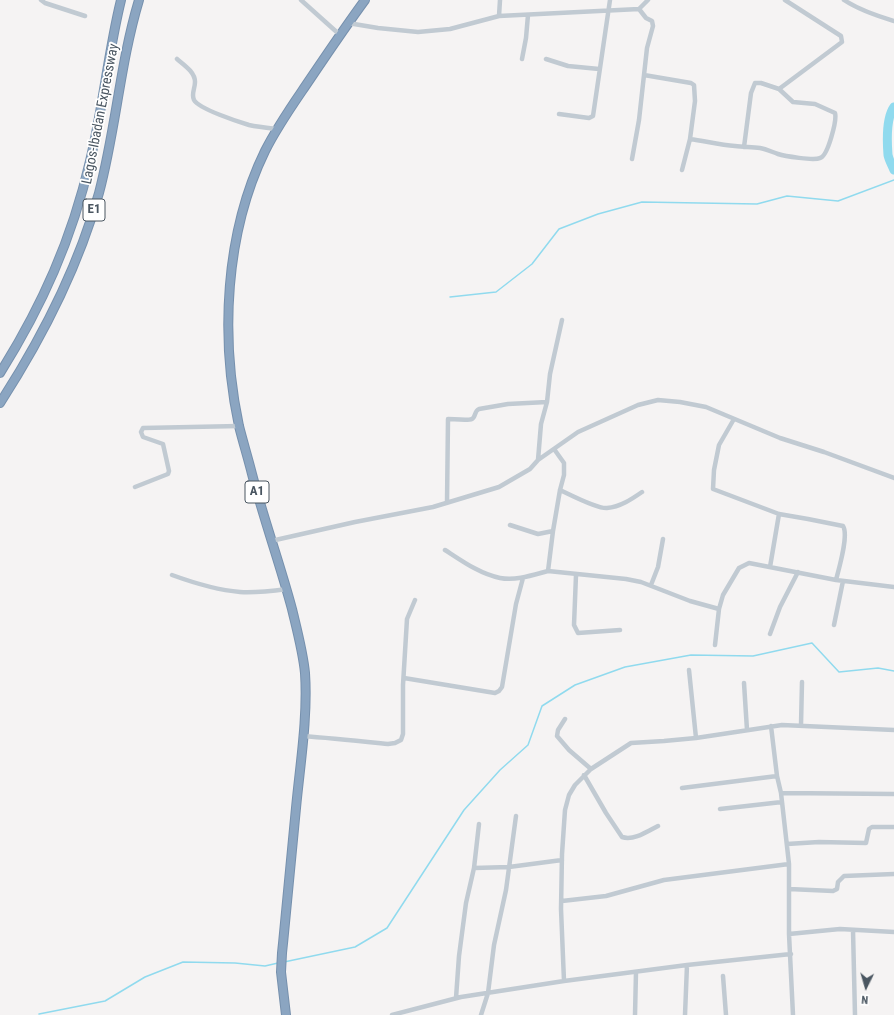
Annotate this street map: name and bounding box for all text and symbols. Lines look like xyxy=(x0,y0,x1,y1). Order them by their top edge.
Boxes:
street label: Lagos-Ibadan Expressway xyxy=(79,42,123,186)
road number: E1 xyxy=(83,199,105,221)
road number: A1 xyxy=(245,481,269,503)
north arrow xyxy=(846,967,886,1007)
text: N xyxy=(861,993,869,1006)

